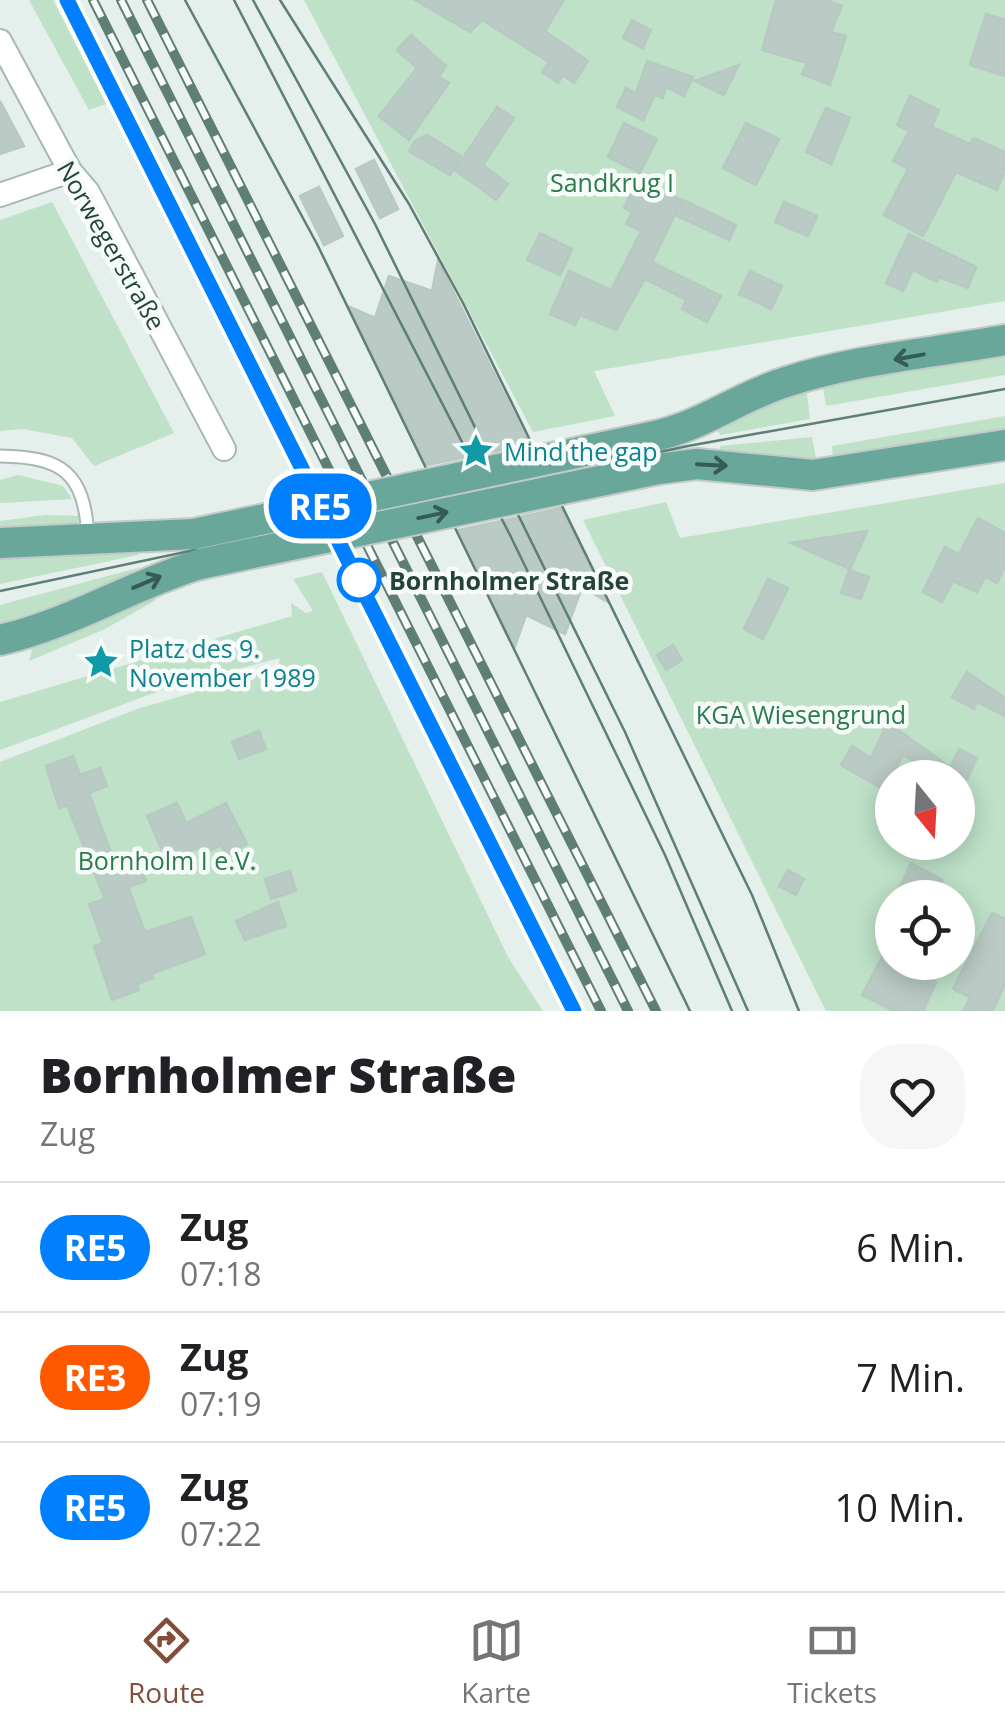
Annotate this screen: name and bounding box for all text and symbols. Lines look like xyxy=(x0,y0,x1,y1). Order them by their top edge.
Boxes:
street label: Norwegerstraße xyxy=(50,154,174,336)
park label: Sandkrug I xyxy=(550,165,674,199)
one-way arrow xyxy=(893,348,926,367)
place icon: Mind the gap xyxy=(457,432,495,470)
place label: Mind the gap xyxy=(504,434,657,468)
one-way arrow xyxy=(696,456,728,475)
line badge: RE5 xyxy=(262,474,378,538)
text: RE5 xyxy=(289,483,351,530)
one-way arrow xyxy=(416,505,448,524)
marker: Bornholmer Straße xyxy=(338,559,380,601)
place label: Bornholmer Straße xyxy=(389,563,629,597)
one-way arrow xyxy=(131,572,162,590)
place label: Platz des 9. November 1989 xyxy=(129,631,316,694)
place icon: Platz des 9. November 1989 xyxy=(82,643,120,681)
park label: KGA Wiesengrund xyxy=(696,697,906,731)
north arrow xyxy=(875,760,975,860)
map controls xyxy=(875,760,975,980)
park label: Bornholm I e.V. xyxy=(78,843,256,877)
button: locate xyxy=(875,880,975,980)
text: Bornholmer Straße xyxy=(40,1042,516,1107)
button: heart xyxy=(860,1044,965,1149)
text: Zug xyxy=(40,1112,95,1155)
text: Zug xyxy=(180,1200,248,1252)
text: 6 Min. xyxy=(856,1221,965,1273)
text: RE5 xyxy=(64,1224,126,1271)
text: 07:18 xyxy=(180,1252,262,1295)
text: Zug xyxy=(180,1330,248,1382)
text: 7 Min. xyxy=(856,1351,965,1403)
text: RE3 xyxy=(64,1354,126,1401)
text: 07:19 xyxy=(180,1382,262,1425)
text: Zug xyxy=(180,1460,248,1512)
text: 10 Min. xyxy=(835,1481,965,1533)
text: RE5 xyxy=(64,1484,126,1531)
text: 07:22 xyxy=(180,1512,262,1555)
tab: Route xyxy=(128,1613,205,1711)
tab: Karte xyxy=(461,1613,531,1711)
tab: Tickets xyxy=(787,1613,877,1711)

